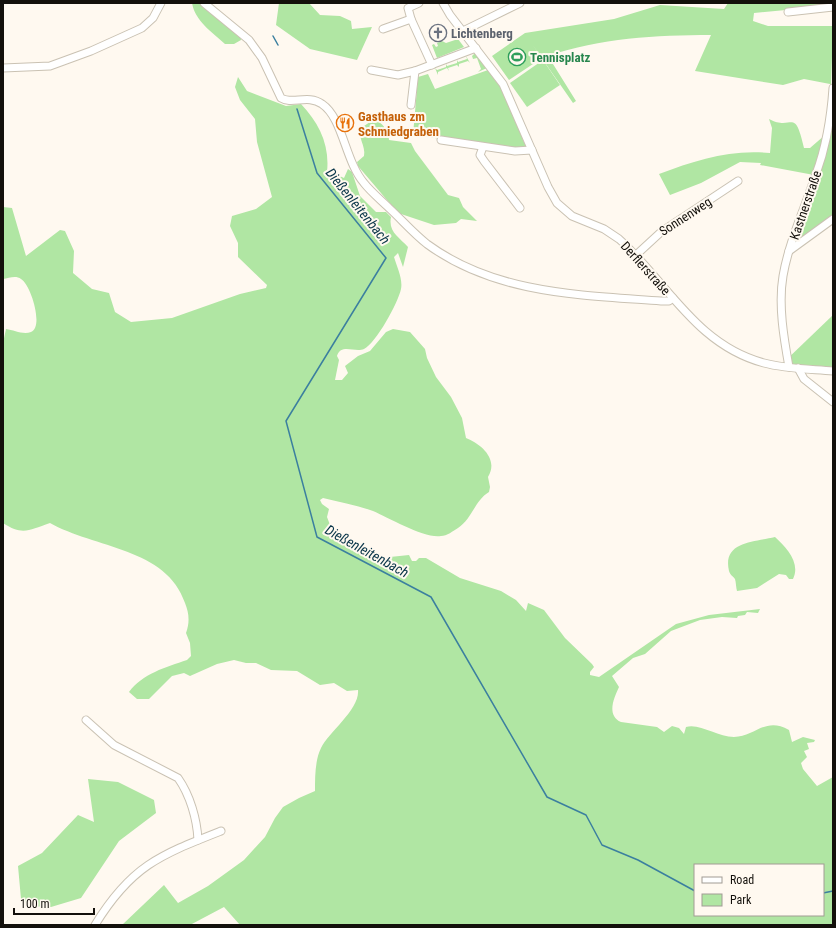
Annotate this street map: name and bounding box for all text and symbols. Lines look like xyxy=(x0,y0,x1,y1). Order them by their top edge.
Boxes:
church icon: Lichtenberg xyxy=(428,23,448,43)
place label: Lichtenberg xyxy=(451,26,513,41)
sports icon: Tennisplatz xyxy=(507,47,527,67)
place label: Tennisplatz xyxy=(530,50,591,65)
place label: Gasthaus zm Schmiedgraben xyxy=(358,109,439,139)
restaurant icon: Gasthaus zm Schmiedgraben xyxy=(335,113,355,133)
water label: Dießenleitenbach xyxy=(323,165,393,247)
street label: Kastnerstraße xyxy=(787,169,824,242)
street label: Sonnenweg xyxy=(656,194,714,239)
street label: Derflerstraße xyxy=(618,239,674,298)
water label: Dießenleitenbach xyxy=(323,521,411,581)
legend xyxy=(694,864,824,916)
text: Road xyxy=(730,873,754,887)
scale bar xyxy=(14,890,94,916)
text: Park xyxy=(730,893,752,907)
text: 100 m xyxy=(20,897,50,911)

